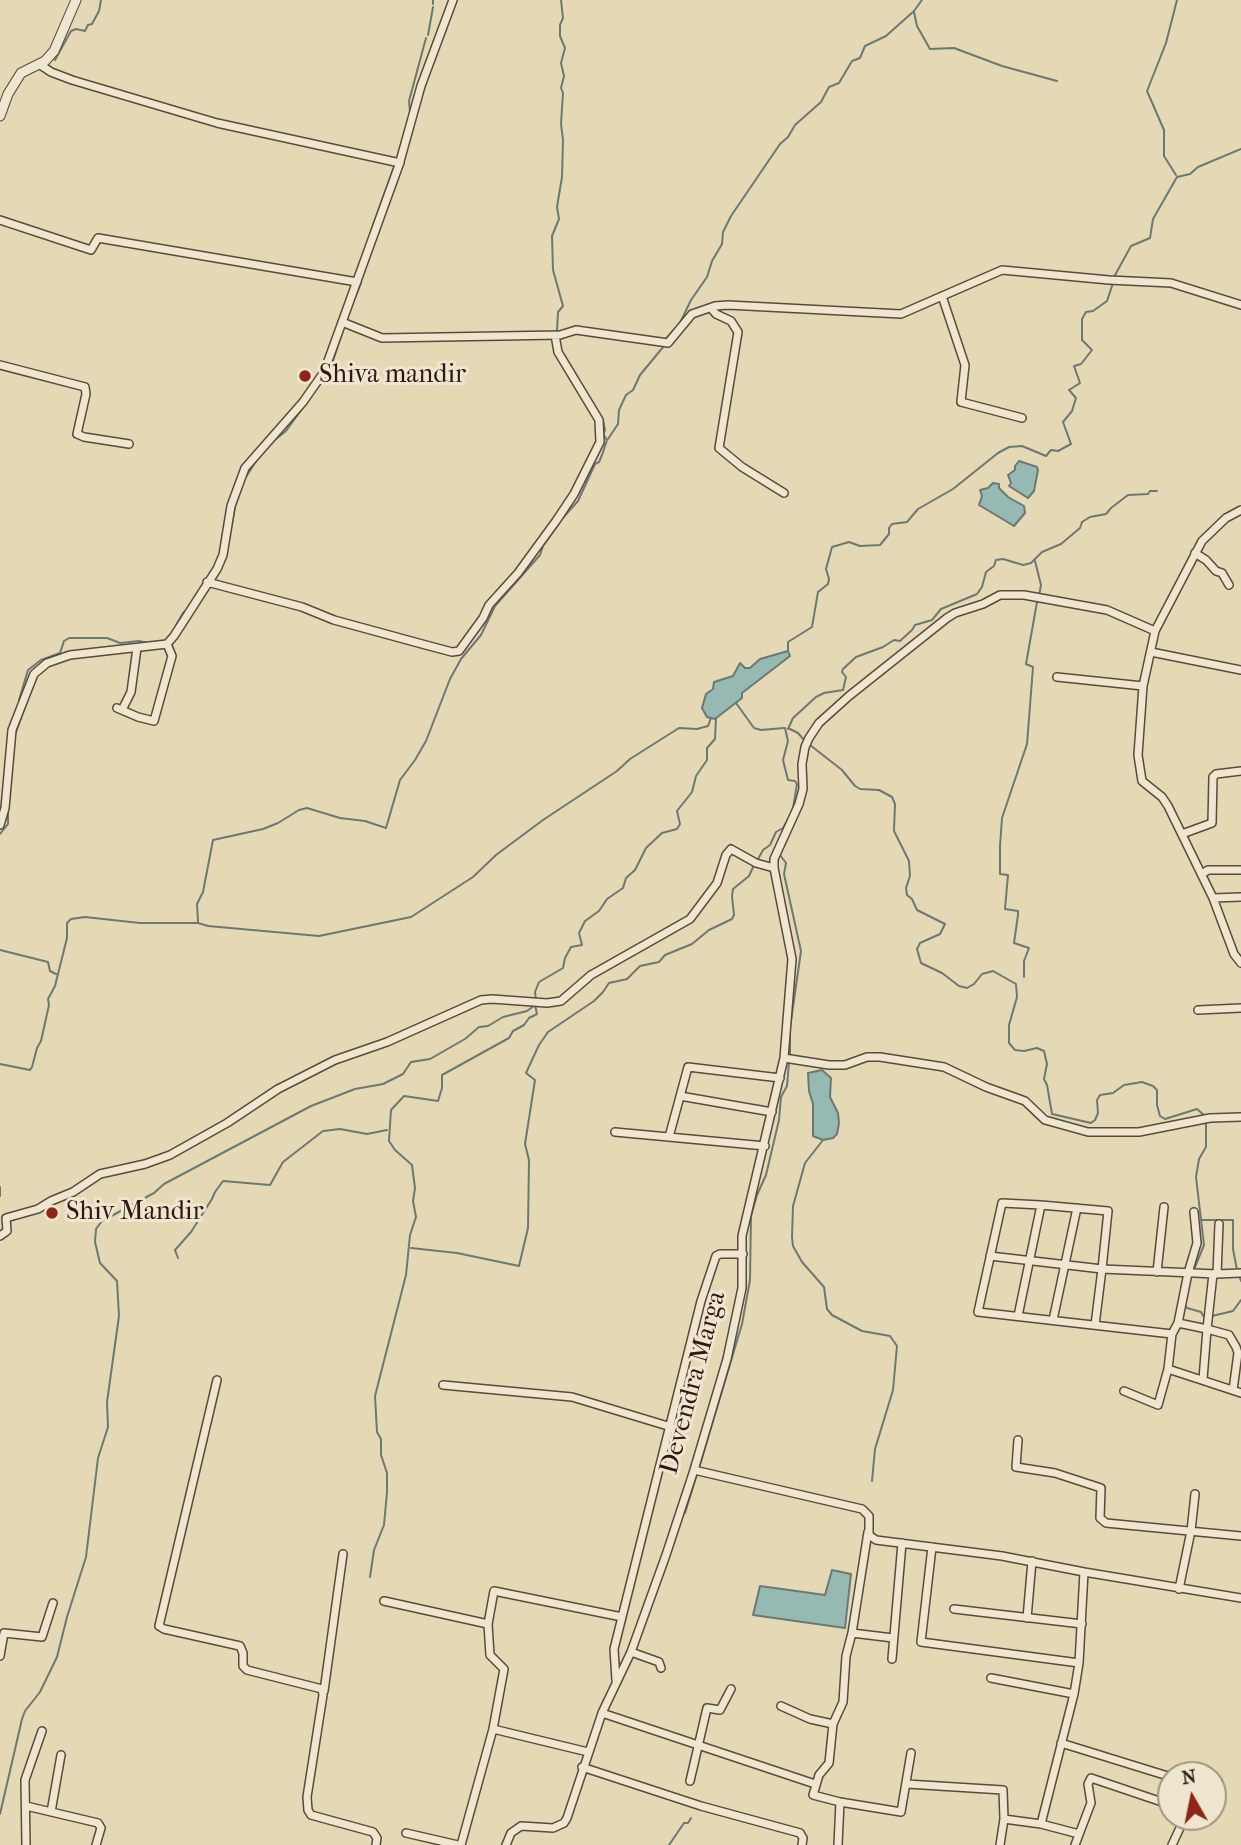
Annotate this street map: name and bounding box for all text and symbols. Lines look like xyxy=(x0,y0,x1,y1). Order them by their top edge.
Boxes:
place label: Shiva mandir xyxy=(319,360,466,392)
marker: Shiva mandir xyxy=(297,368,313,384)
place label: Shiv Mandir xyxy=(66,1197,204,1229)
marker: Shiv Mandir xyxy=(44,1205,60,1221)
street label: Devendra Marga xyxy=(655,1288,733,1478)
north arrow xyxy=(1157,1761,1227,1831)
text: N xyxy=(1180,1765,1198,1789)

